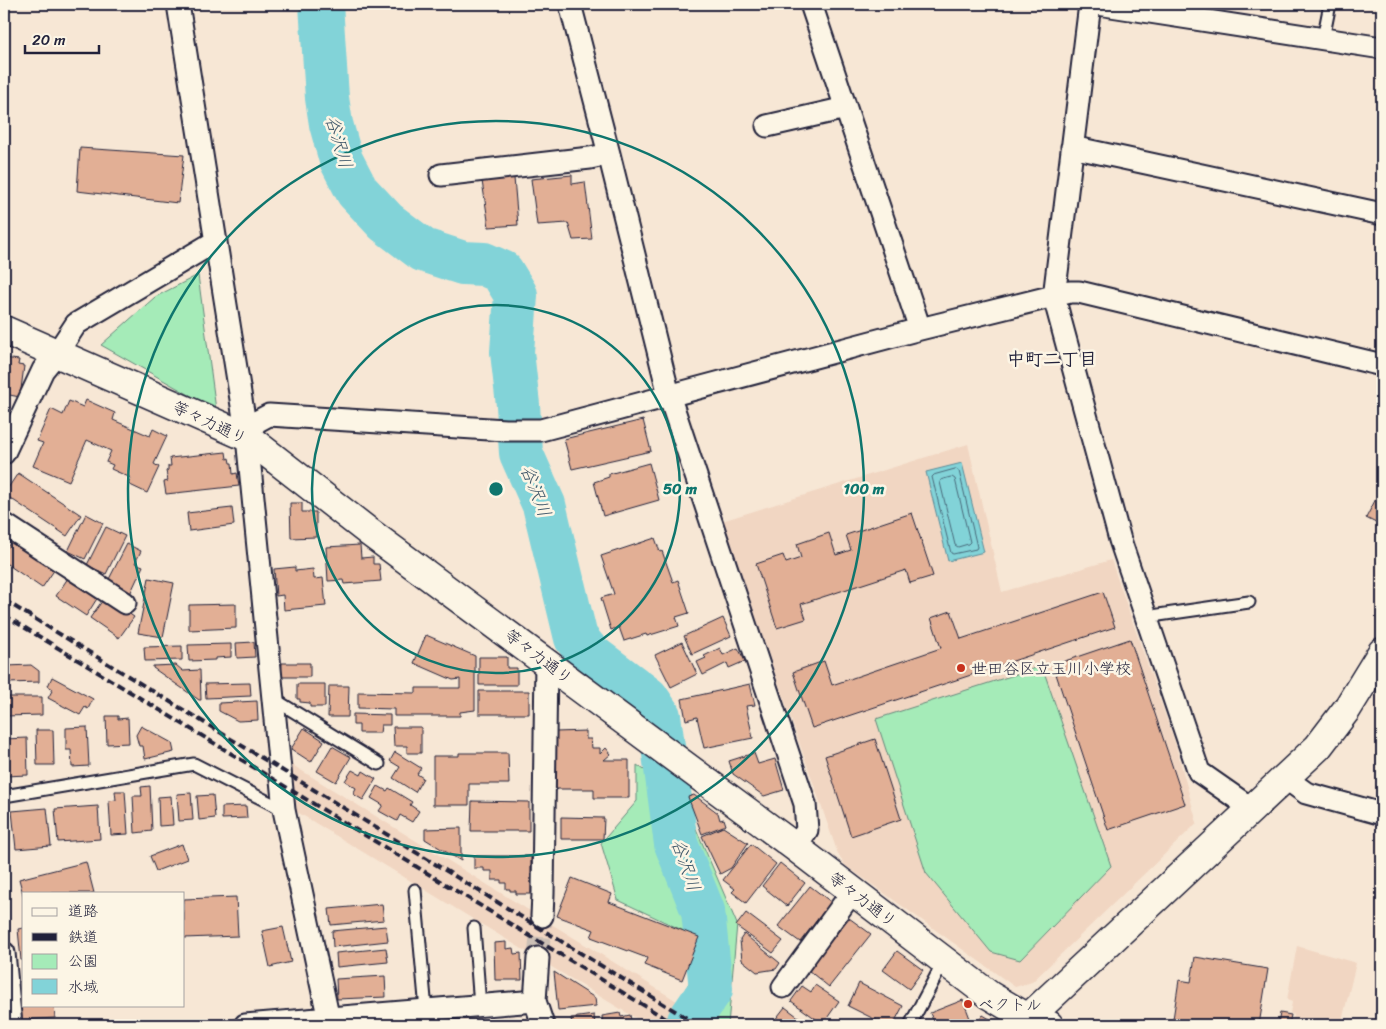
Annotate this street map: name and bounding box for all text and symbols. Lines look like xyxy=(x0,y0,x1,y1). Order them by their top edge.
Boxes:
scale bar xyxy=(25,22,99,54)
text: 20 m xyxy=(32,27,66,53)
water label: 谷沢川 xyxy=(316,112,362,172)
district label: 中町二丁目 xyxy=(1007,343,1097,375)
street label: 等々力通り xyxy=(167,392,252,453)
water label: 谷沢川 xyxy=(511,460,561,522)
text: 50 m xyxy=(663,476,698,502)
text: 100 m xyxy=(844,476,885,502)
centre of rings xyxy=(487,480,505,498)
street label: 等々力通り xyxy=(498,621,579,692)
place label: 世田谷区立玉川小学校 xyxy=(971,654,1131,683)
marker: 世田谷区立玉川小学校 xyxy=(955,662,967,674)
water label: 谷沢川 xyxy=(662,834,710,896)
street label: 等々力通り xyxy=(822,864,903,935)
legend xyxy=(22,892,185,1006)
text: 道路 xyxy=(68,898,98,924)
text: 鉄道 xyxy=(68,924,98,950)
text: 公園 xyxy=(68,948,98,974)
text: 水域 xyxy=(68,974,98,1000)
place label: ベクトル xyxy=(978,990,1042,1019)
marker: ベクトル xyxy=(962,998,974,1010)

